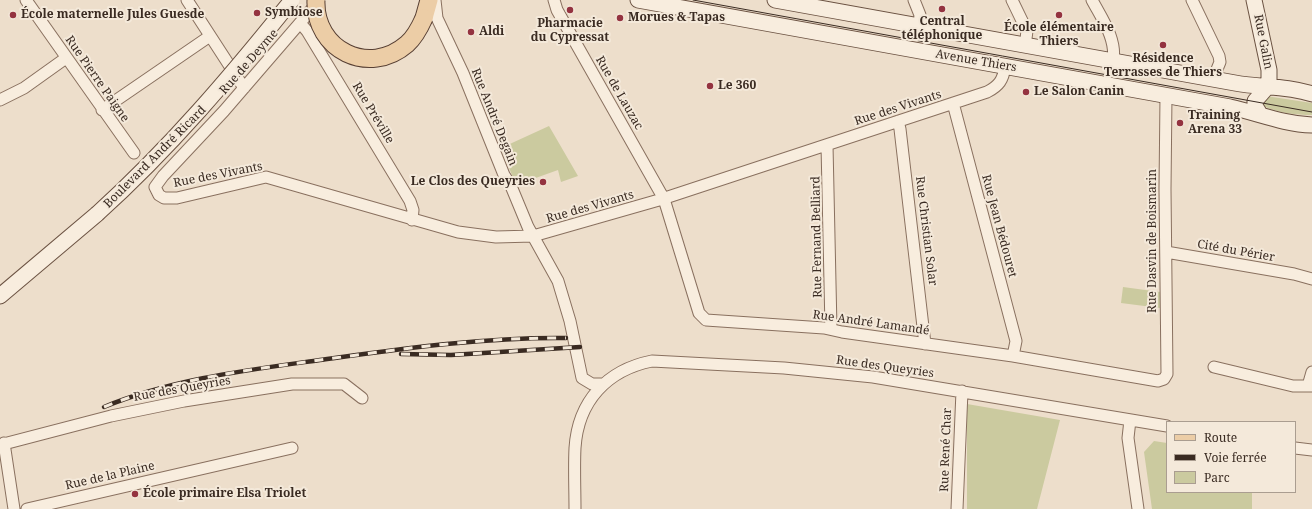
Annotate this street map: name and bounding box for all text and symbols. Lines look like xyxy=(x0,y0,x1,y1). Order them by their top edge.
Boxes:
marker: Central téléphonique xyxy=(937,4,947,14)
marker: Pharmacie du Cypressat xyxy=(565,5,575,15)
place label: Symbiose xyxy=(265,6,323,20)
place label: École maternelle Jules Guesde xyxy=(21,8,204,22)
marker: Symbiose xyxy=(252,8,262,18)
marker: École maternelle Jules Guesde xyxy=(8,10,18,20)
marker: École élémentaire Thiers xyxy=(1054,10,1064,20)
place label: Morues & Tapas xyxy=(628,11,725,25)
marker: Morues & Tapas xyxy=(615,13,625,23)
street label: Rue Galin xyxy=(1251,13,1275,71)
place label: Central téléphonique xyxy=(902,15,982,43)
place label: Pharmacie du Cypressat xyxy=(531,17,609,45)
place label: École élémentaire Thiers xyxy=(1004,21,1114,49)
place label: Aldi xyxy=(479,25,504,39)
street label: Rue de Deyme xyxy=(217,26,281,98)
marker: Aldi xyxy=(466,27,476,37)
street label: Rue Pierre Paigne xyxy=(62,33,132,125)
marker: Résidence Terrasses de Thiers xyxy=(1158,40,1168,50)
street label: Avenue Thiers xyxy=(934,47,1018,75)
place label: Résidence Terrasses de Thiers xyxy=(1104,52,1222,80)
street label: Rue de Lauzac xyxy=(592,54,646,132)
street label: Rue André Degain xyxy=(468,66,520,168)
place label: Le 360 xyxy=(718,79,756,93)
street label: Rue Préville xyxy=(349,80,397,146)
marker: Le 360 xyxy=(705,81,715,91)
place label: Le Salon Canin xyxy=(1034,85,1124,99)
street label: Rue des Vivants xyxy=(853,87,943,129)
marker: Le Salon Canin xyxy=(1021,87,1031,97)
street label: Boulevard André Ricard xyxy=(101,103,209,211)
place label: Training Arena 33 xyxy=(1188,109,1242,137)
marker: Training Arena 33 xyxy=(1175,118,1185,128)
street label: Rue des Vivants xyxy=(172,159,264,191)
street label: Rue Dasvin de Boismarin xyxy=(1146,169,1160,313)
street label: Rue Jean Bédouret xyxy=(978,173,1020,279)
place label: Le Clos des Queyries xyxy=(411,175,535,189)
street label: Rue Christian Solar xyxy=(912,175,940,287)
street label: Rue Fernand Belliard xyxy=(809,176,825,298)
marker: Le Clos des Queyries xyxy=(538,177,548,187)
street label: Rue des Vivants xyxy=(545,188,635,226)
street label: Cité du Périer xyxy=(1196,237,1276,265)
street label: Rue André Lamandé xyxy=(812,308,930,338)
street label: Rue des Queyries xyxy=(835,353,935,381)
street label: Rue des Queyries xyxy=(132,373,232,405)
street label: Rue René Char xyxy=(937,408,955,492)
legend xyxy=(1166,421,1296,493)
text: Route xyxy=(1204,429,1237,446)
text: Voie ferrée xyxy=(1204,449,1267,466)
street label: Rue de la Plaine xyxy=(64,459,156,493)
text: Parc xyxy=(1204,469,1230,486)
place label: École primaire Elsa Triolet xyxy=(143,487,306,501)
marker: École primaire Elsa Triolet xyxy=(130,489,140,499)

